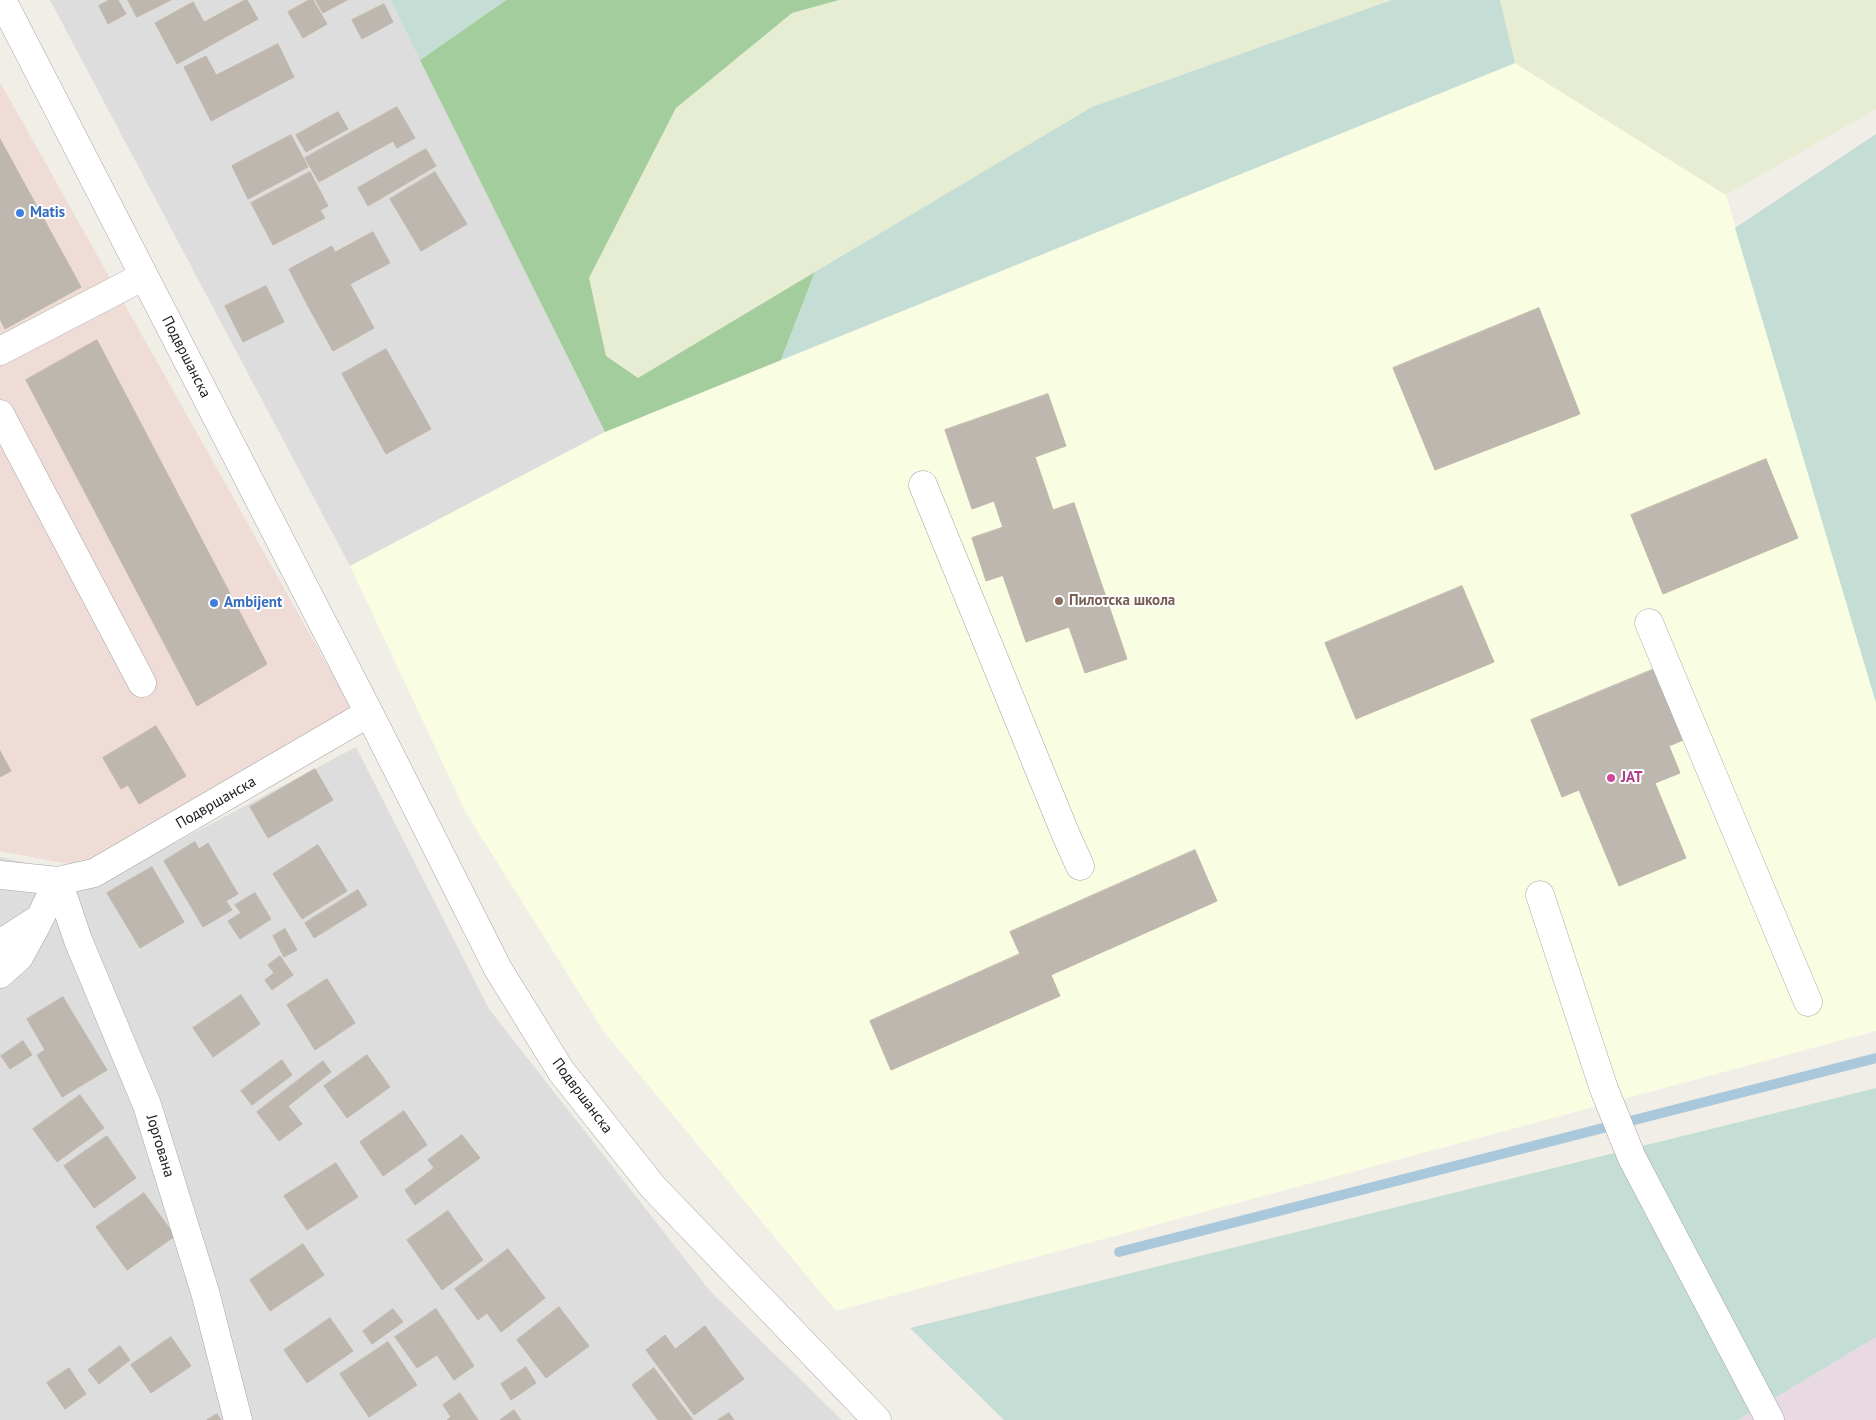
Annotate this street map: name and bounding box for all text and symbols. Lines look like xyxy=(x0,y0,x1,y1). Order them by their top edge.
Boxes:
place label: Matis xyxy=(30,204,65,222)
marker: Matis xyxy=(14,207,26,219)
street label: Подвршанска xyxy=(158,313,214,401)
place label: Пилотска школа xyxy=(1069,592,1175,610)
place label: Ambijent xyxy=(224,594,282,612)
marker: Пилотска школа xyxy=(1053,595,1065,607)
marker: Ambijent xyxy=(208,597,220,609)
place label: ЈАТ xyxy=(1621,769,1642,787)
marker: ЈАТ xyxy=(1605,772,1617,784)
street label: Подвршанска xyxy=(173,773,259,833)
street label: Подвршанска xyxy=(548,1055,616,1137)
street label: Јоргована xyxy=(142,1113,178,1179)

